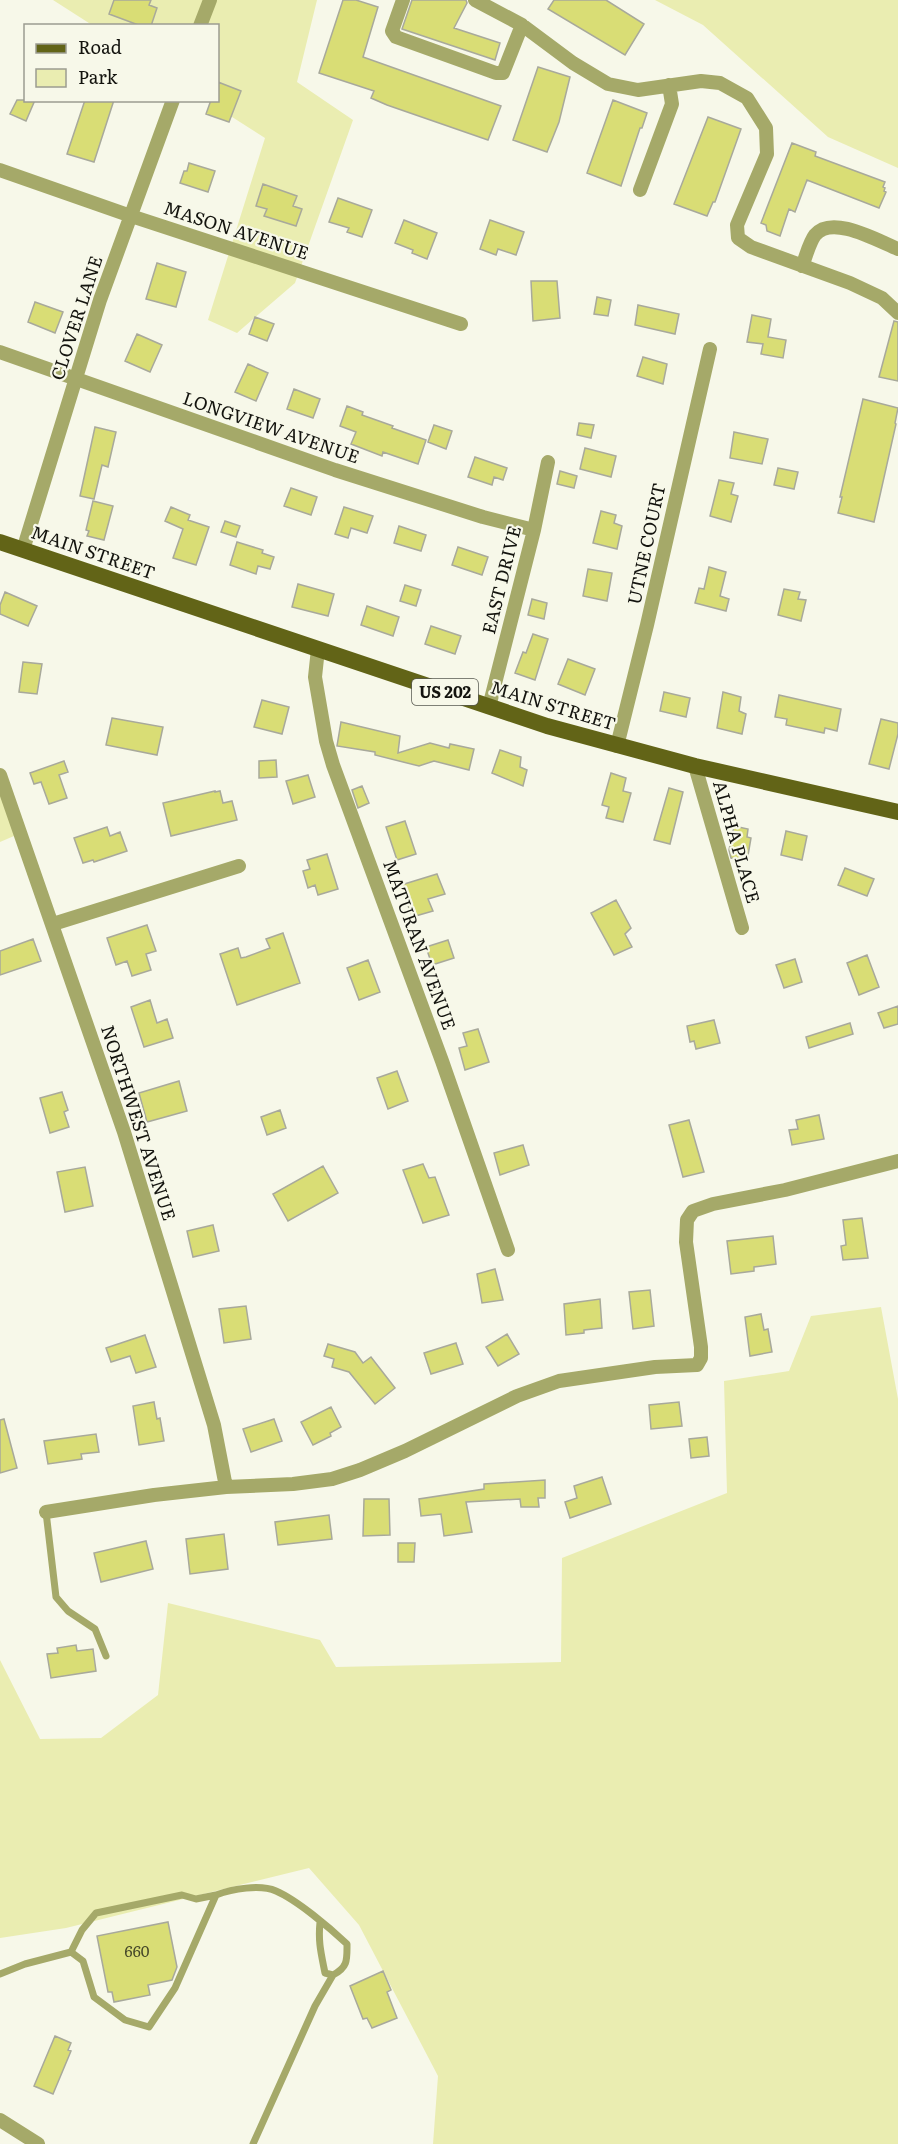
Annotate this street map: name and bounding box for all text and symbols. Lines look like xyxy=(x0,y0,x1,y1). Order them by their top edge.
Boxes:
legend xyxy=(24,24,219,102)
text: Road xyxy=(78,33,122,60)
text: Park xyxy=(78,63,119,90)
street label: MASON AVENUE xyxy=(160,193,313,266)
street label: CLOVER LANE xyxy=(43,252,108,383)
street label: LONGVIEW AVENUE xyxy=(180,384,363,469)
street label: UTNE COURT xyxy=(619,480,672,607)
street label: MAIN STREET xyxy=(28,518,159,585)
street label: EAST DRIVE xyxy=(474,523,527,637)
street label: MAIN STREET xyxy=(487,673,619,736)
road number: US 202 xyxy=(412,679,478,705)
street label: ALPHA PLACE xyxy=(707,777,768,906)
street label: MATURAN AVENUE xyxy=(377,856,464,1033)
street label: NORTHWEST AVENUE xyxy=(95,1021,184,1224)
house number: 660 xyxy=(125,1939,150,1962)

